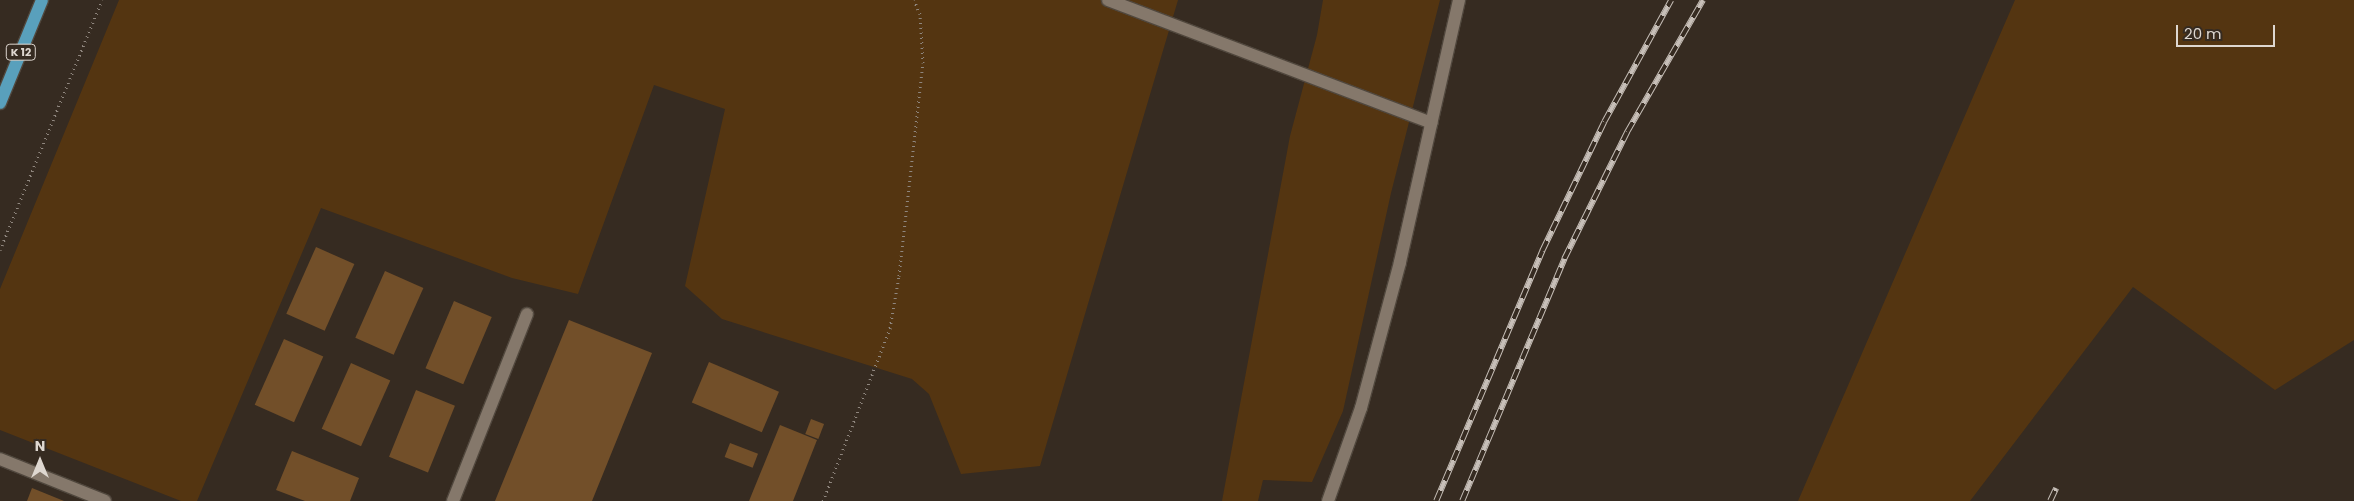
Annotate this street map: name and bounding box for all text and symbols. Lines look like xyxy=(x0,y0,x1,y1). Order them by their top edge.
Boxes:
scale bar xyxy=(2179,15,2278,47)
text: 20 m xyxy=(2184,23,2222,44)
road number: K 12 xyxy=(5,44,37,61)
north arrow xyxy=(15,436,65,486)
text: N xyxy=(35,436,45,456)

